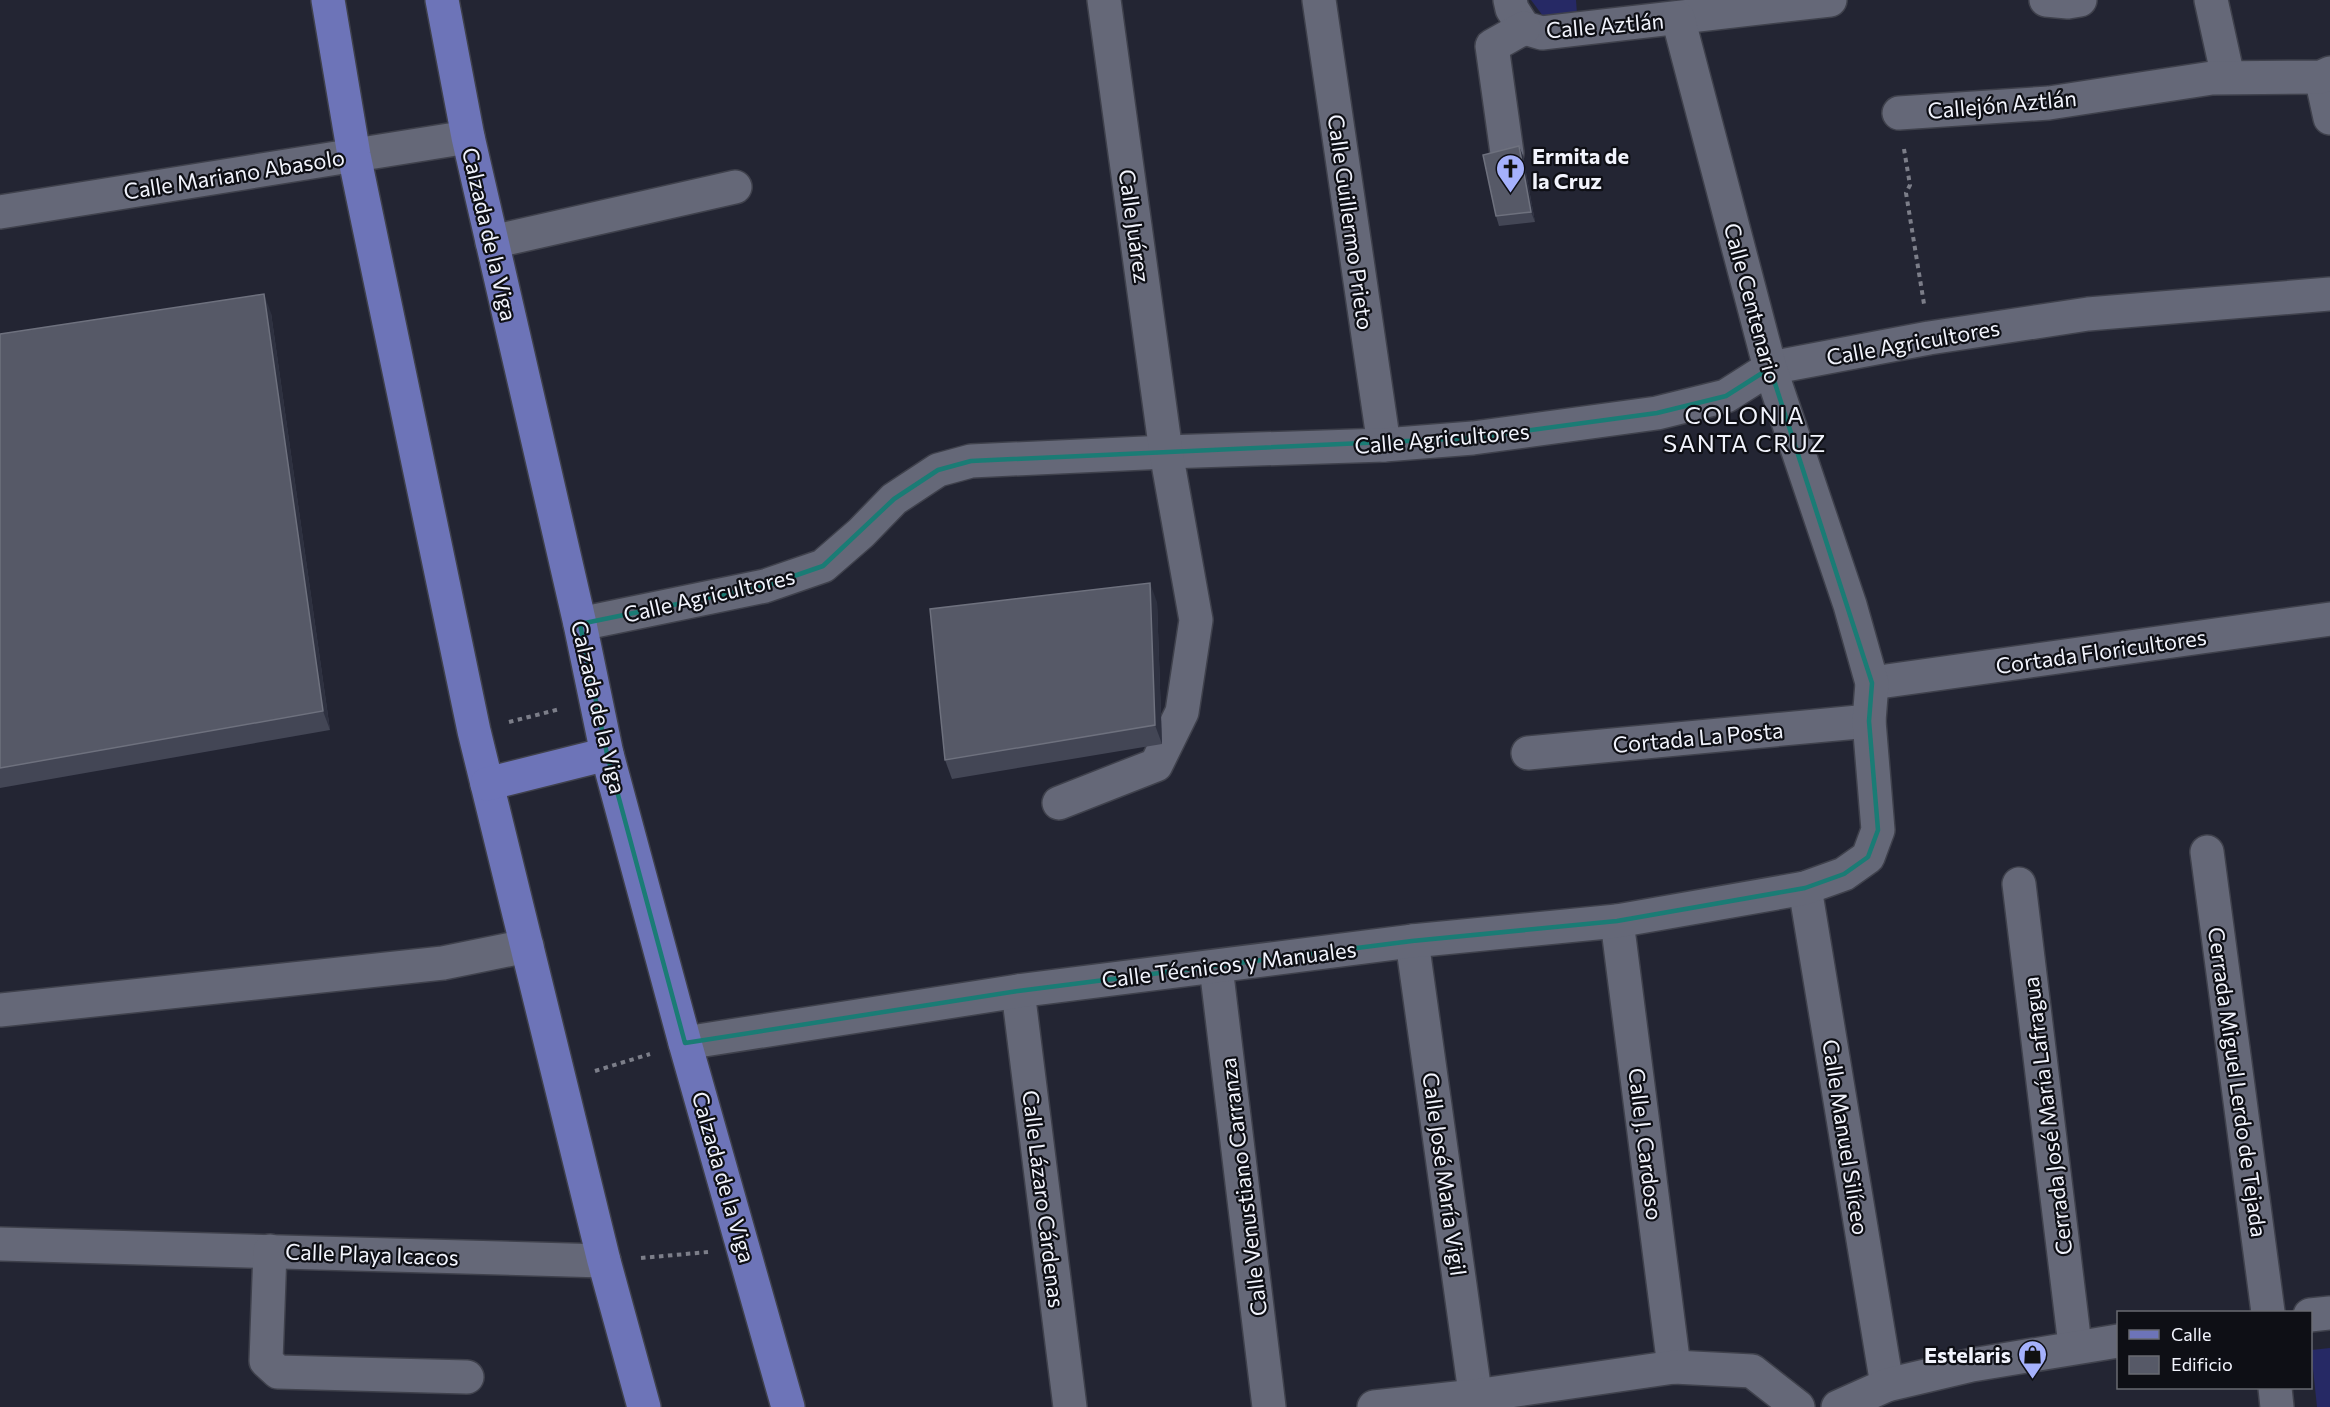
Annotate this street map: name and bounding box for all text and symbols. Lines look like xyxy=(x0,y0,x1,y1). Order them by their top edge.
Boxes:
street label: Calle Aztlán xyxy=(1545,6,1665,44)
street label: Callejón Aztlán xyxy=(1926,84,2078,124)
street label: Calle Guillermo Prieto xyxy=(1322,112,1380,332)
place label: Ermita de la Cruz xyxy=(1532,142,1629,194)
street label: Calle Mariano Abasolo xyxy=(122,143,346,205)
street label: Calzada de la Viga xyxy=(457,145,523,323)
church icon: Ermita de la Cruz xyxy=(1495,152,1527,194)
street label: Calle Juárez xyxy=(1114,167,1156,285)
street label: Calle Centenario xyxy=(1719,220,1787,386)
street label: Calle Agricultores xyxy=(1824,313,2002,371)
district label: COLONIA SANTA CRUZ xyxy=(1663,400,1827,457)
street label: Calle Agricultores xyxy=(1353,417,1531,459)
street label: Calle Agricultores xyxy=(621,562,797,628)
street label: Calzada de la Viga xyxy=(566,618,632,796)
street label: Cortada Floricultores xyxy=(1994,623,2208,679)
street label: Cortada La Posta xyxy=(1612,716,1784,758)
street label: Cerrada Miguel Lerdo de Tejada xyxy=(2203,925,2273,1239)
street label: Calle Técnicos y Manuales xyxy=(1100,935,1358,993)
street label: Cerrada José María Lafragua xyxy=(2017,975,2077,1257)
street label: Calle Manuel Silíceo xyxy=(1817,1037,1875,1237)
street label: Calle Venustiano Carranza xyxy=(1214,1056,1272,1318)
street label: Calle J. Cardoso xyxy=(1623,1066,1669,1222)
street label: Calle José María Vigil xyxy=(1417,1071,1473,1277)
street label: Calzada de la Viga xyxy=(687,1088,761,1266)
street label: Calle Lázaro Cárdenas xyxy=(1017,1089,1071,1309)
street label: Calle Playa Icacos xyxy=(285,1237,459,1271)
legend xyxy=(2117,1311,2312,1389)
text: Calle xyxy=(2171,1323,2211,1345)
shop icon: Estelaris xyxy=(2016,1338,2048,1380)
place label: Estelaris xyxy=(1924,1341,2011,1368)
text: Edificio xyxy=(2171,1353,2233,1375)

